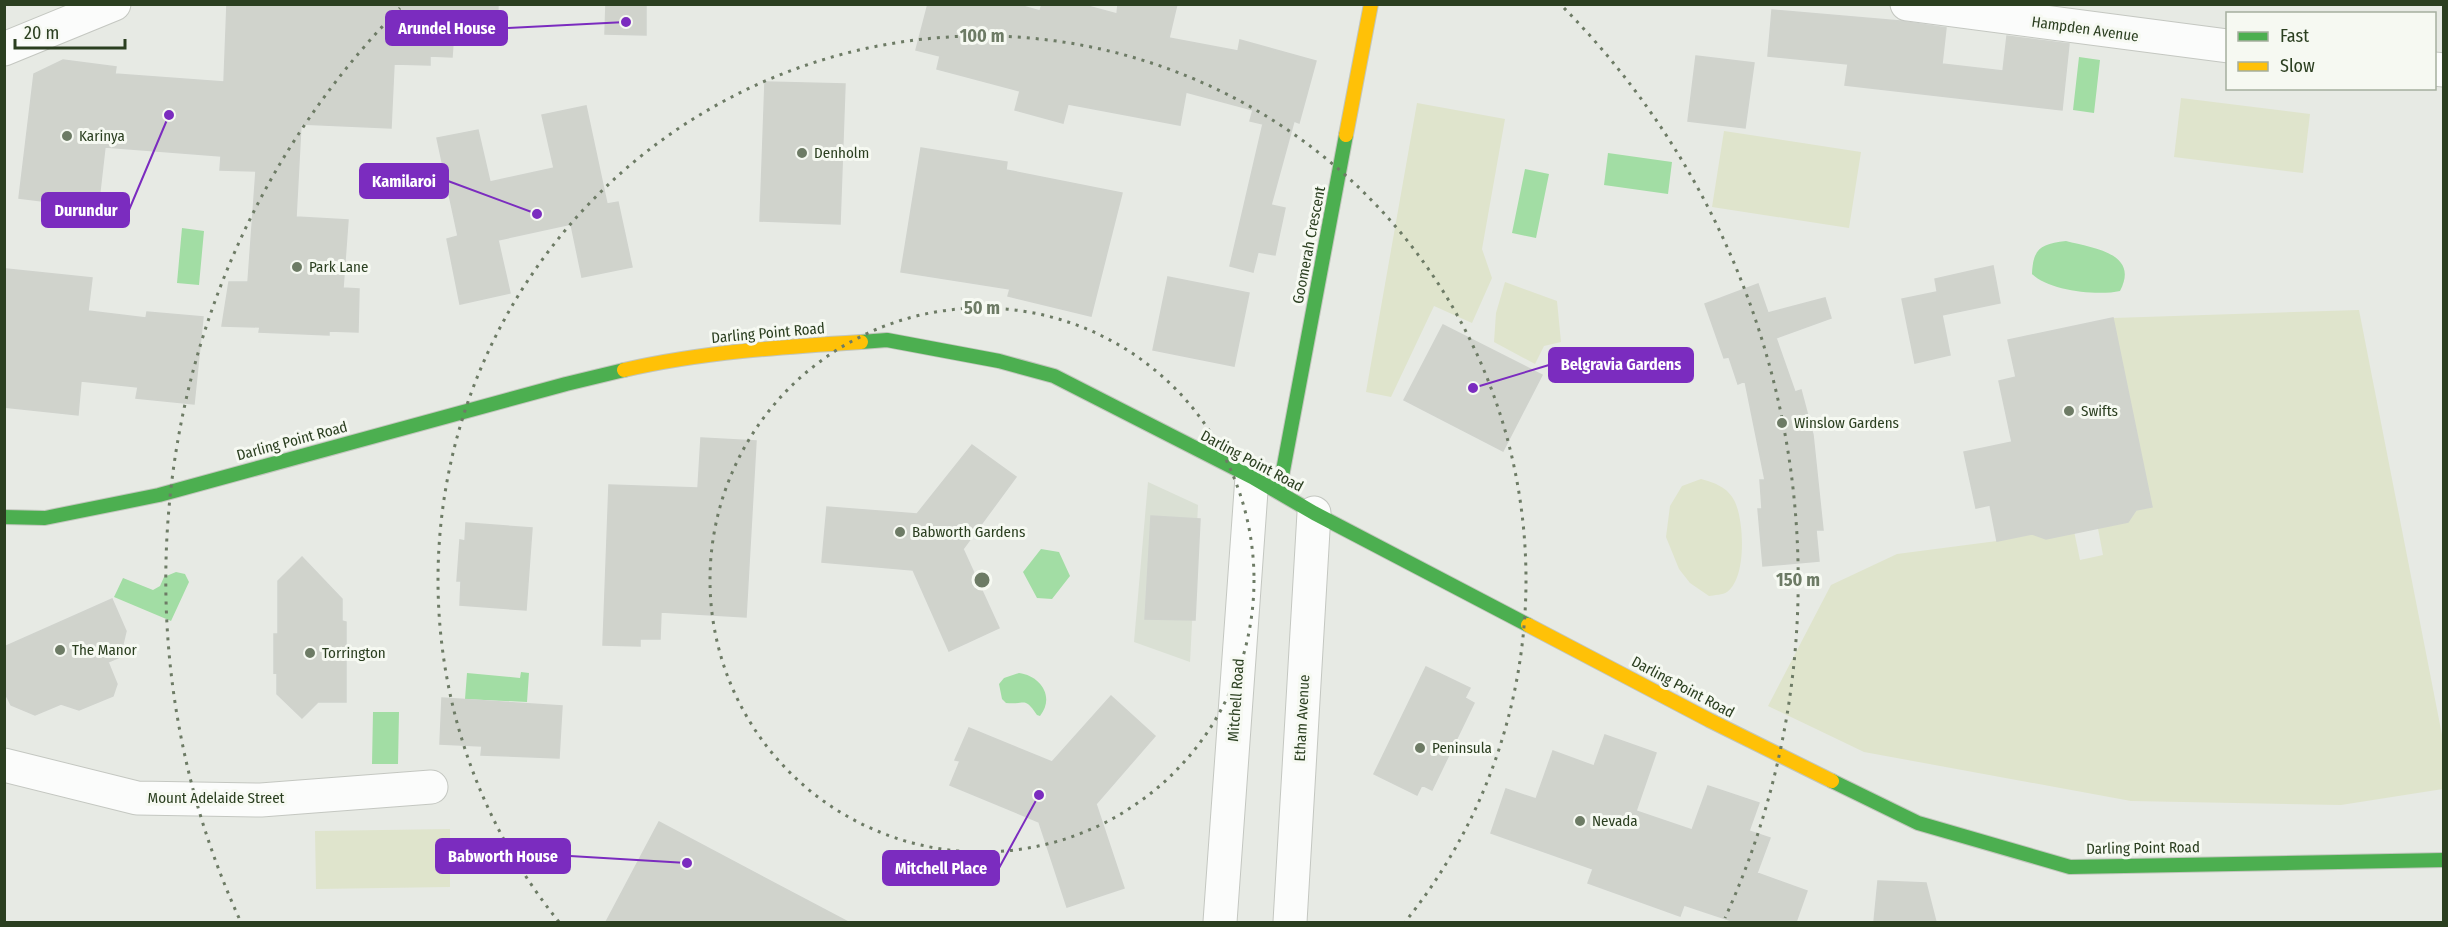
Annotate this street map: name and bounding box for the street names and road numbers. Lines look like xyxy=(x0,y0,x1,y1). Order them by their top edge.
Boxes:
street label: Hampden Avenue xyxy=(2030,13,2140,45)
street label: Goomerah Crescent xyxy=(1289,185,1329,305)
street label: Darling Point Road xyxy=(710,319,826,347)
street label: Darling Point Road xyxy=(235,418,349,464)
street label: Darling Point Road xyxy=(1198,426,1306,496)
street label: Darling Point Road xyxy=(1629,652,1737,722)
street label: Mitchell Road xyxy=(1224,658,1248,742)
street label: Etham Avenue xyxy=(1291,674,1313,762)
street label: Mount Adelaide Street xyxy=(148,789,285,807)
street label: Darling Point Road xyxy=(2086,838,2200,858)

